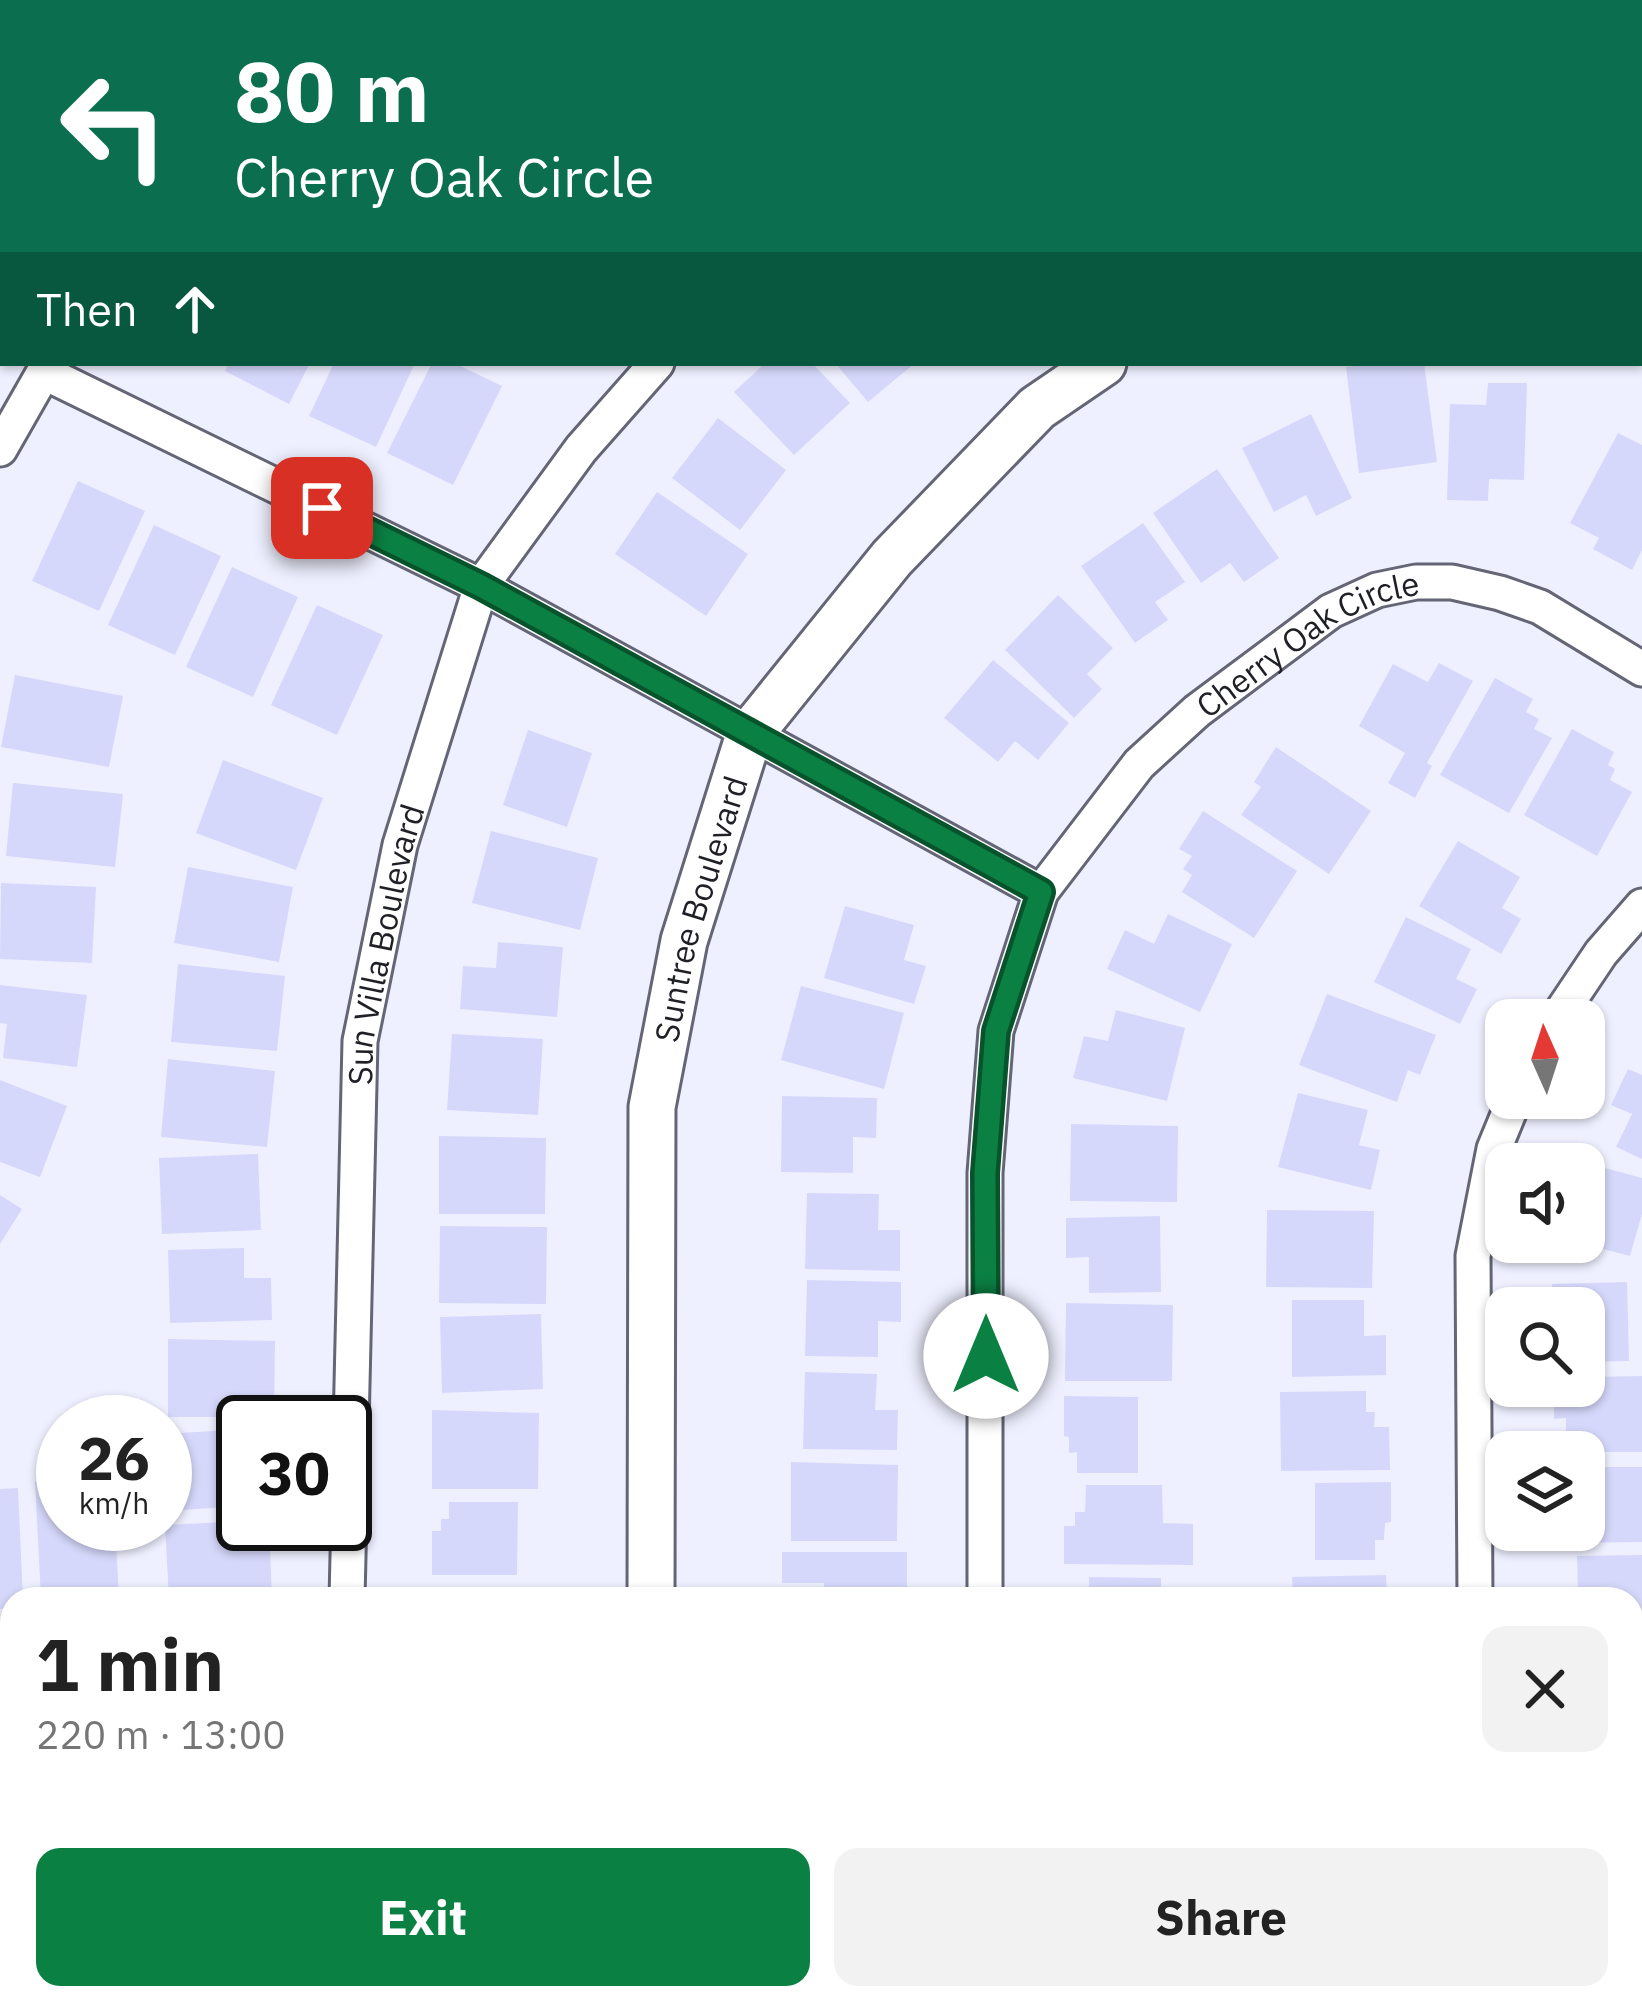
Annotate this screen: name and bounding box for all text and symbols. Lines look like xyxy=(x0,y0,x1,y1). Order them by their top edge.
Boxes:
text: 80 m xyxy=(234,36,430,145)
icon: left xyxy=(36,48,192,204)
text: Cherry Oak Circle xyxy=(234,142,654,212)
icon: ahead xyxy=(162,276,228,342)
text: Then xyxy=(36,280,138,338)
pin xyxy=(271,457,373,559)
icon: arrive xyxy=(289,475,355,541)
street label: Cherry Oak Circle xyxy=(1187,560,1423,726)
street label: Suntree Boulevard xyxy=(644,770,756,1046)
street label: Sun Villa Boulevard xyxy=(337,799,433,1086)
north arrow xyxy=(1485,999,1605,1119)
map controls xyxy=(1485,999,1605,1551)
button: sound xyxy=(1485,1143,1605,1263)
button: search xyxy=(1485,1287,1605,1407)
position arrow xyxy=(923,1293,1049,1419)
speed limit sign: 30 xyxy=(216,1395,372,1551)
text: 26 xyxy=(78,1418,150,1497)
button: layers xyxy=(1485,1431,1605,1551)
text: km/h xyxy=(79,1483,149,1522)
text: 1 min xyxy=(36,1617,224,1711)
button: close xyxy=(1482,1626,1608,1752)
text: 220 m · 13:00 xyxy=(36,1709,286,1760)
button: Exit xyxy=(36,1848,810,1986)
button: Share xyxy=(834,1848,1608,1986)

